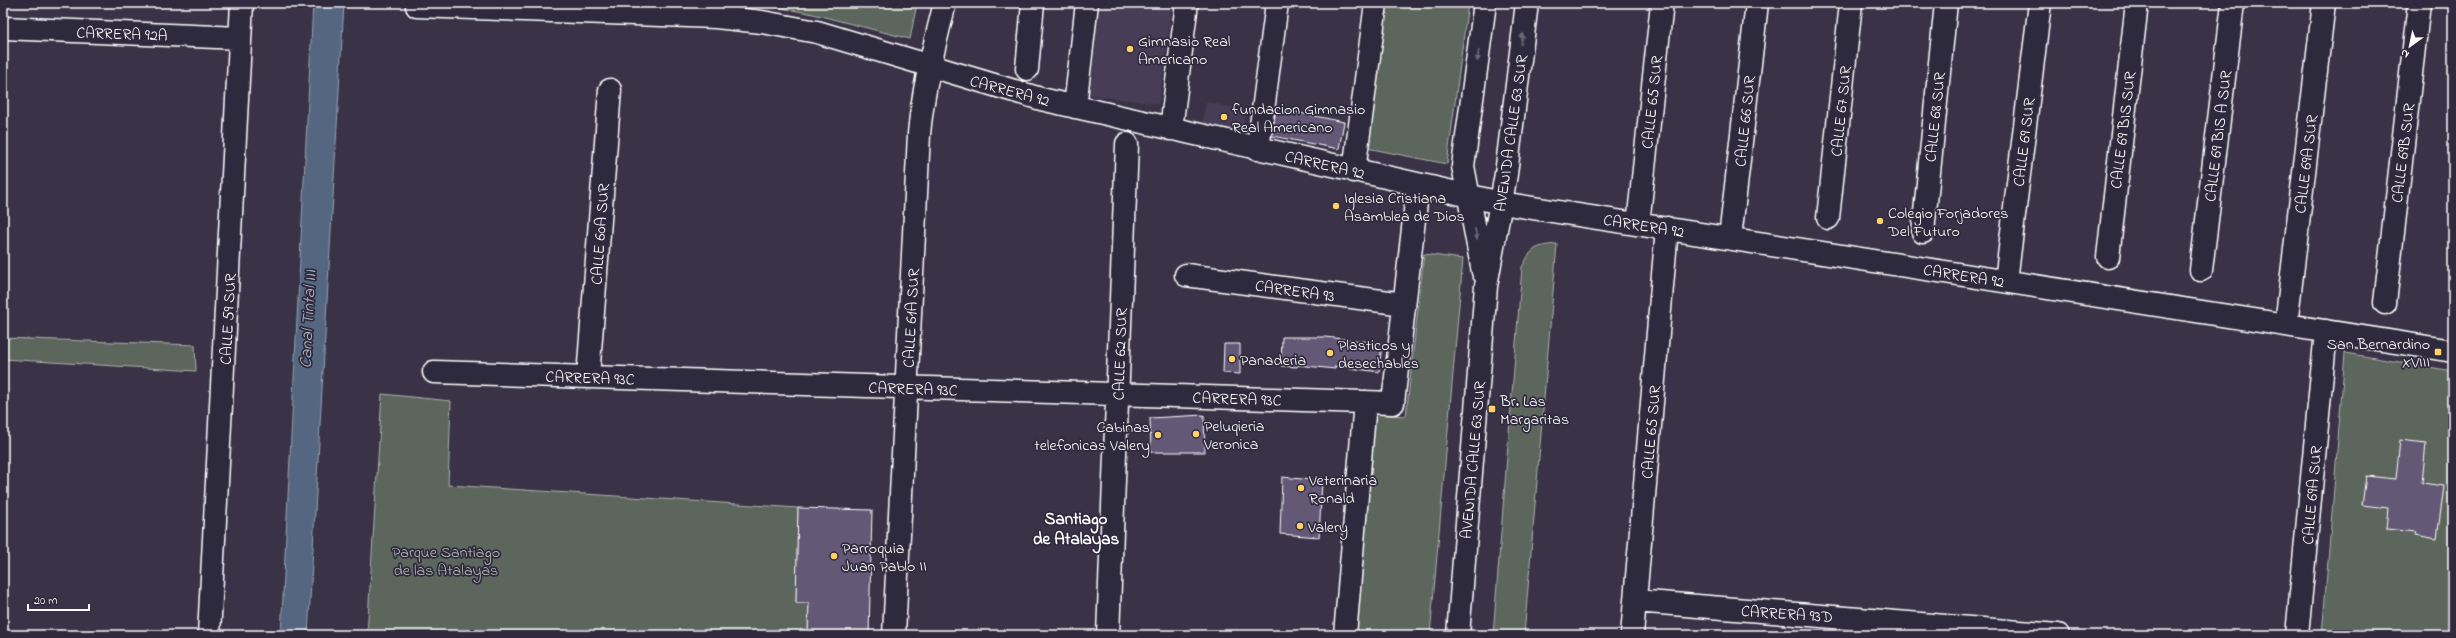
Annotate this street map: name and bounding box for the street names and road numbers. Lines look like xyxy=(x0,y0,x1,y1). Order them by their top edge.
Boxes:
street label: CARRERA 92A xyxy=(76,21,168,49)
street label: AVENIDA CALLE 63 SUR xyxy=(1489,53,1535,213)
street label: CALLE 65 SUR xyxy=(1636,54,1670,150)
street label: CALLE 67 SUR xyxy=(1825,65,1859,158)
street label: CALLE 69 BIS A SUR xyxy=(2199,69,2239,203)
street label: CARRERA 92 xyxy=(967,70,1052,114)
street label: CALLE 69 BIS SUR xyxy=(2105,70,2143,190)
street label: CALLE 68 SUR xyxy=(1919,71,1953,163)
street label: CALLE 66 SUR xyxy=(1729,74,1763,168)
street label: CALLE 69 SUR xyxy=(2008,96,2042,188)
street label: CALLE 69B SUR xyxy=(2386,102,2422,204)
street label: CALLE 69A SUR xyxy=(2289,113,2325,215)
street label: CARRERA 92 xyxy=(1282,145,1367,187)
street label: CALLE 60A SUR xyxy=(585,183,617,285)
street label: CARRERA 92 xyxy=(1602,209,1686,245)
street label: CARRERA 92 xyxy=(1922,259,2006,295)
street label: CALLE 61A SUR xyxy=(897,268,927,368)
street label: CALLE 59 SUR xyxy=(215,273,243,365)
street label: CARRERA 93 xyxy=(1253,275,1336,309)
street label: CALLE 62 SUR xyxy=(1107,307,1135,401)
street label: CARRERA 93C xyxy=(545,365,635,393)
street label: CARRERA 93C xyxy=(868,376,958,404)
street label: AVENIDA CALLE 63 SUR xyxy=(1455,380,1493,540)
street label: CALLE 65 SUR xyxy=(1636,384,1668,480)
street label: CARRERA 93C xyxy=(1192,386,1282,414)
street label: CALLE 69A SUR xyxy=(2297,445,2329,546)
street label: CARRERA 93D xyxy=(1740,600,1834,630)

